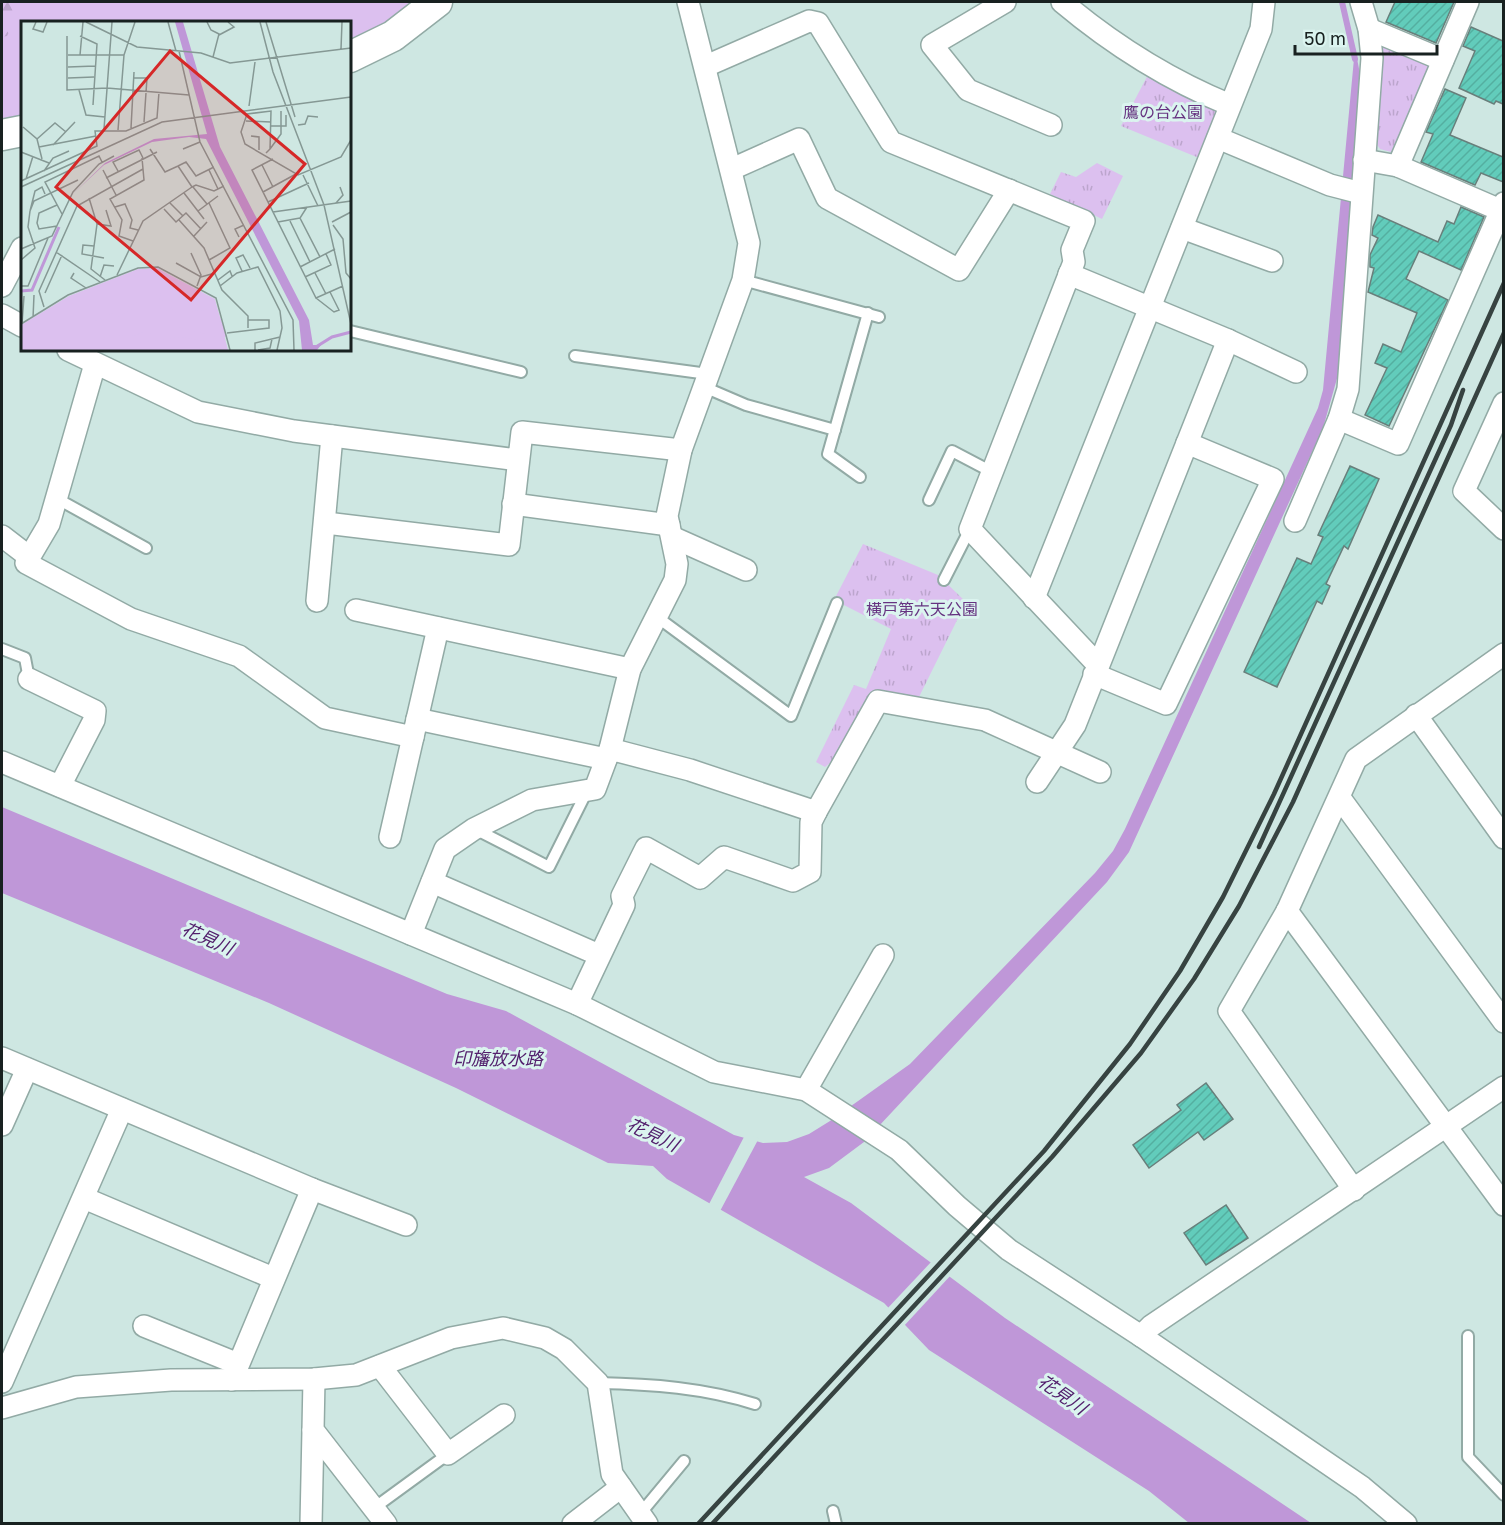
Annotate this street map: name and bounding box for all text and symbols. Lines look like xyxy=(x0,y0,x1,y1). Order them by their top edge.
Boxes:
scale bar xyxy=(1295,18,1438,56)
inset map xyxy=(21,21,351,351)
text: 50 m xyxy=(1304,27,1346,49)
park label: 鷹の台公園 xyxy=(1123,102,1203,122)
park label: 横戸第六天公園 xyxy=(866,599,978,619)
water label: 花見川 xyxy=(179,917,239,960)
water label: 印旛放水路 xyxy=(453,1047,545,1069)
water label: 花見川 xyxy=(624,1113,684,1156)
water label: 花見川 xyxy=(1035,1370,1093,1420)

